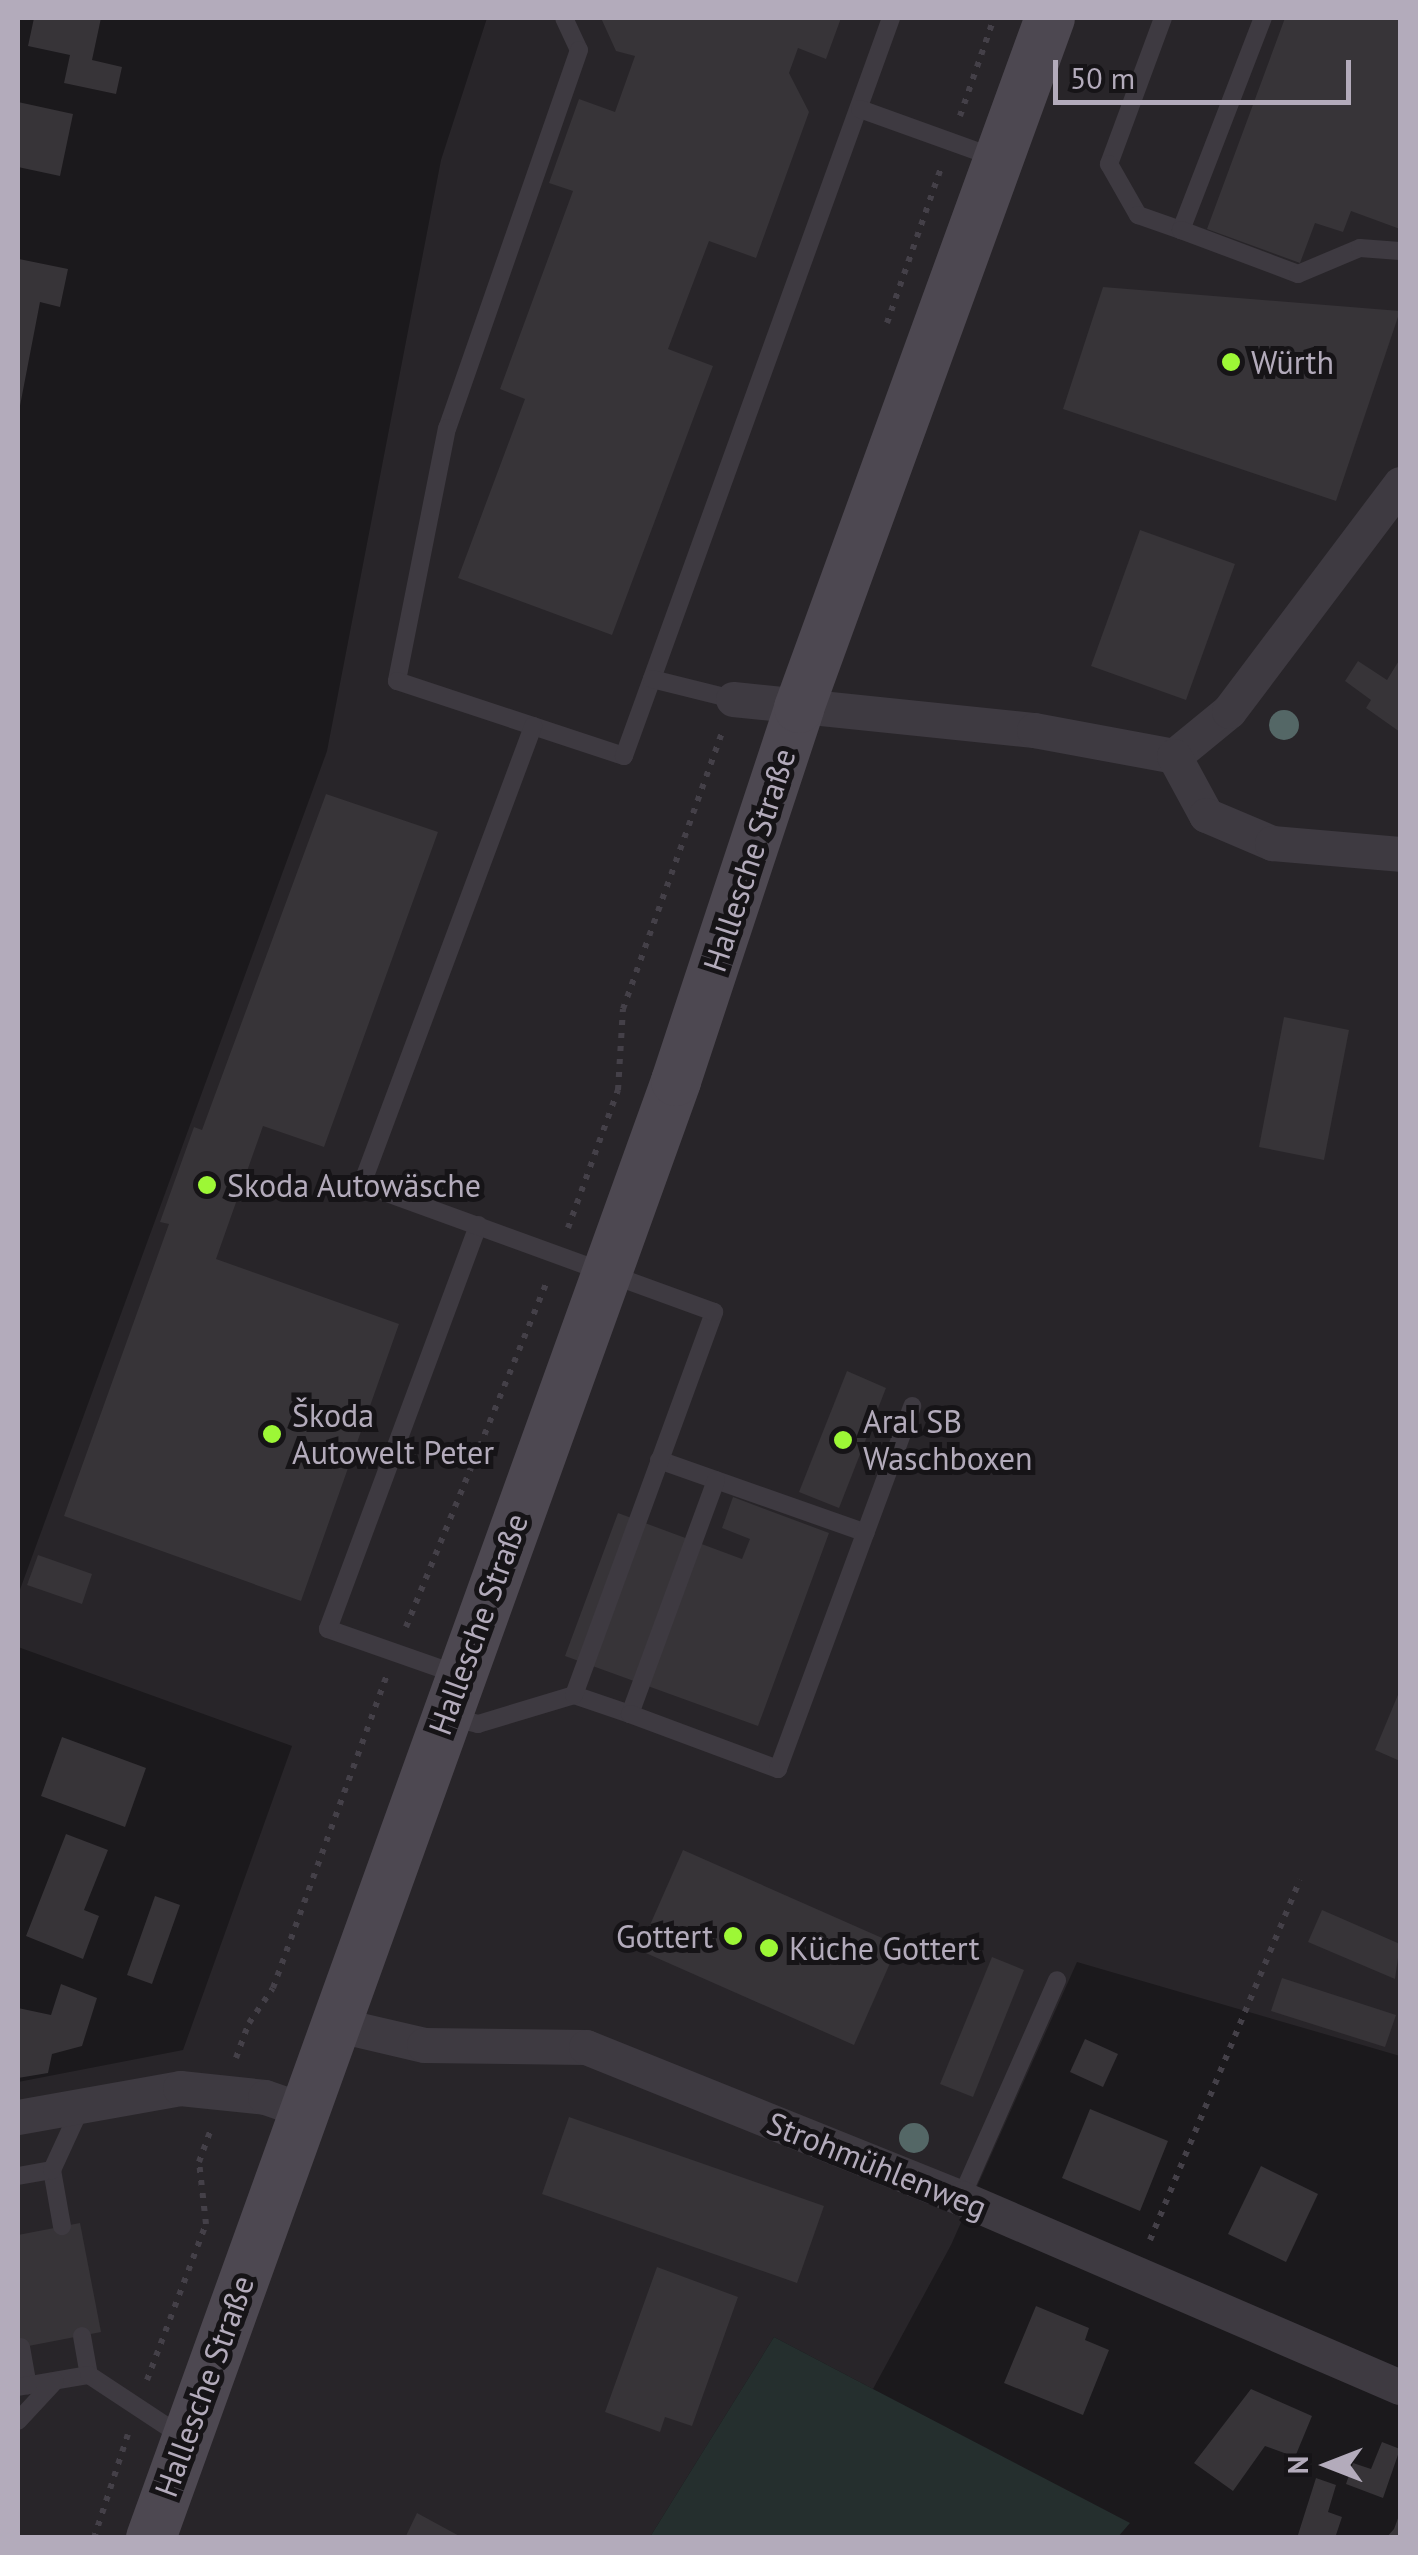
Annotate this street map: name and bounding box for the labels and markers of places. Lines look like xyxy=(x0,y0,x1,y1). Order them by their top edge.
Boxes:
place label: Würth xyxy=(1251,343,1334,381)
marker: Würth xyxy=(1220,351,1242,373)
place label: Skoda Autowäsche xyxy=(227,1166,482,1204)
marker: Skoda Autowäsche xyxy=(196,1174,218,1196)
place label: Škoda Autowelt Peter xyxy=(292,1397,494,1472)
place label: Aral SB Waschboxen xyxy=(863,1403,1033,1478)
marker: Škoda Autowelt Peter xyxy=(261,1423,283,1445)
marker: Aral SB Waschboxen xyxy=(832,1429,854,1451)
place label: Gottert xyxy=(616,1917,713,1955)
marker: Gottert xyxy=(722,1925,744,1947)
place label: Küche Gottert xyxy=(789,1929,980,1967)
marker: Küche Gottert xyxy=(758,1937,780,1959)

